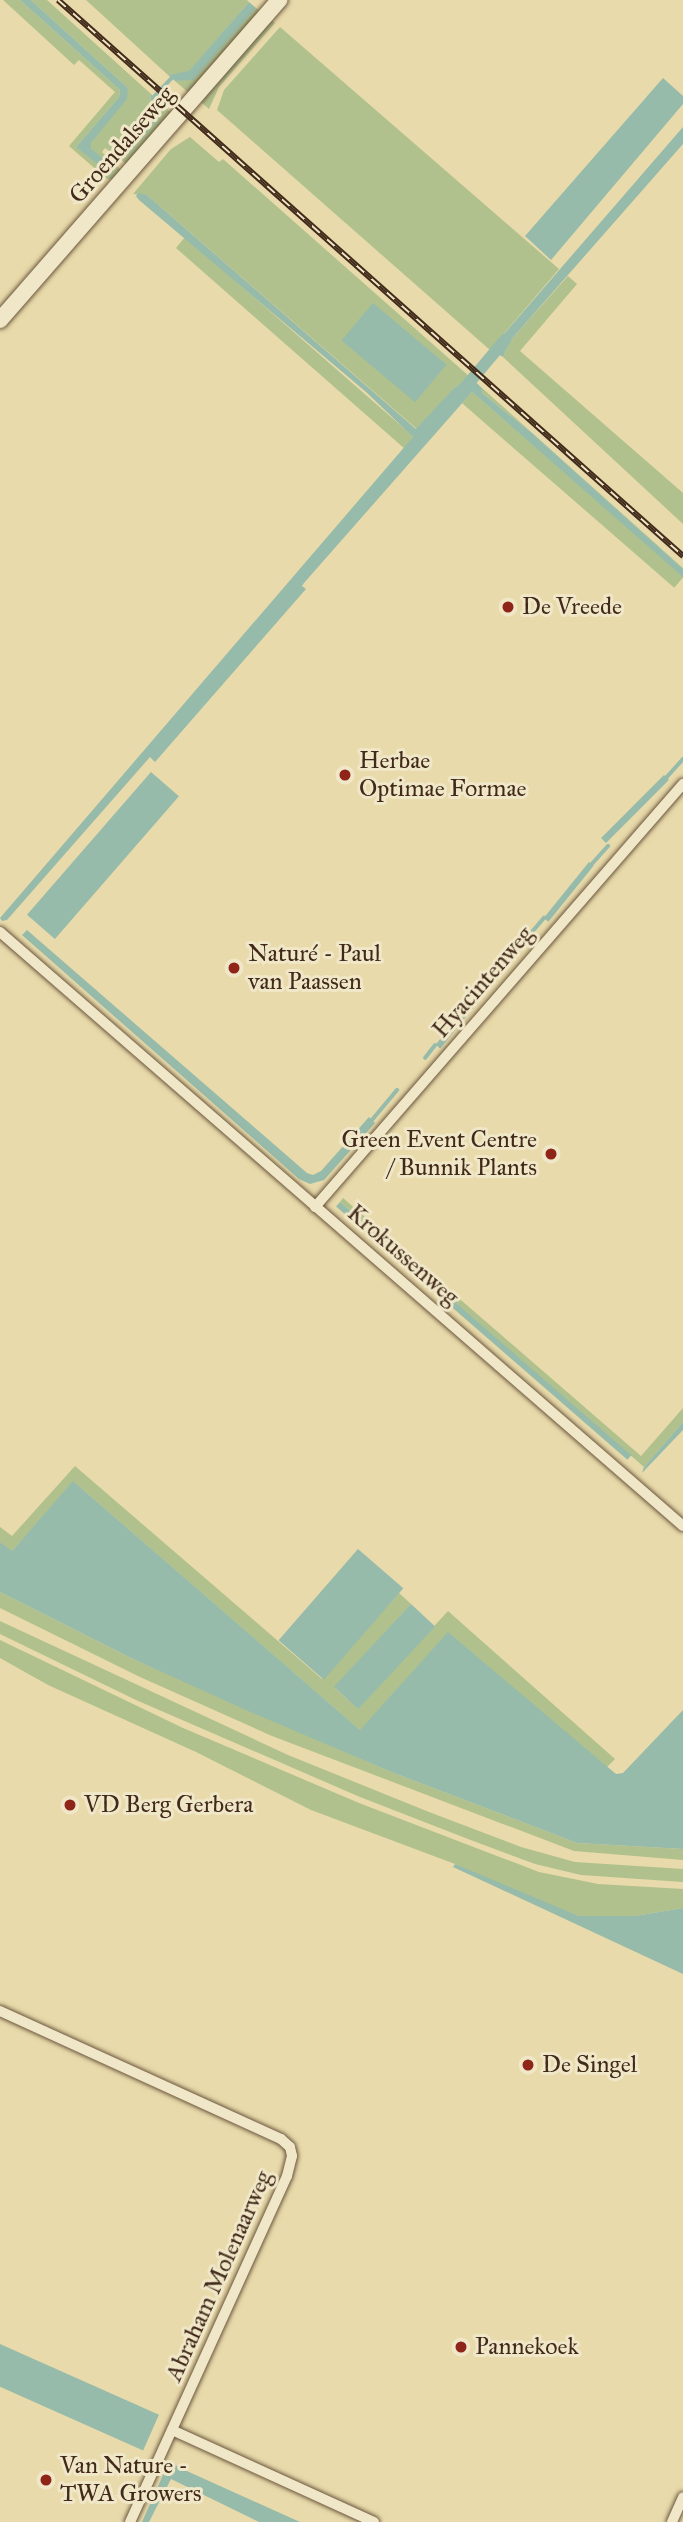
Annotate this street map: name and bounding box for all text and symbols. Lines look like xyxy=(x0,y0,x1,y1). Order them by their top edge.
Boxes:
street label: Groendalseweg xyxy=(63,81,181,209)
place label: De Vreede xyxy=(522,593,622,621)
marker: De Vreede xyxy=(500,599,516,615)
place label: Herbae Optimae Formae xyxy=(359,747,527,803)
marker: Herbae Optimae Formae xyxy=(337,767,353,783)
street label: Hyacintenweg xyxy=(427,920,539,1044)
place label: Naturé - Paul van Paassen xyxy=(248,940,381,996)
marker: Naturé - Paul van Paassen xyxy=(226,960,242,976)
place label: Green Event Centre / Bunnik Plants xyxy=(341,1126,537,1182)
marker: Green Event Centre / Bunnik Plants xyxy=(543,1146,559,1162)
street label: Krokussenweg xyxy=(341,1199,465,1311)
place label: VD Berg Gerbera xyxy=(84,1791,253,1819)
marker: VD Berg Gerbera xyxy=(62,1797,78,1813)
place label: De Singel xyxy=(542,2051,637,2079)
marker: De Singel xyxy=(520,2057,536,2073)
street label: Abraham Molenaarweg xyxy=(160,2166,278,2386)
place label: Pannekoek xyxy=(475,2333,579,2361)
marker: Pannekoek xyxy=(453,2339,469,2355)
place label: Van Nature - TWA Growers xyxy=(60,2452,201,2508)
marker: Van Nature - TWA Growers xyxy=(38,2472,54,2488)

